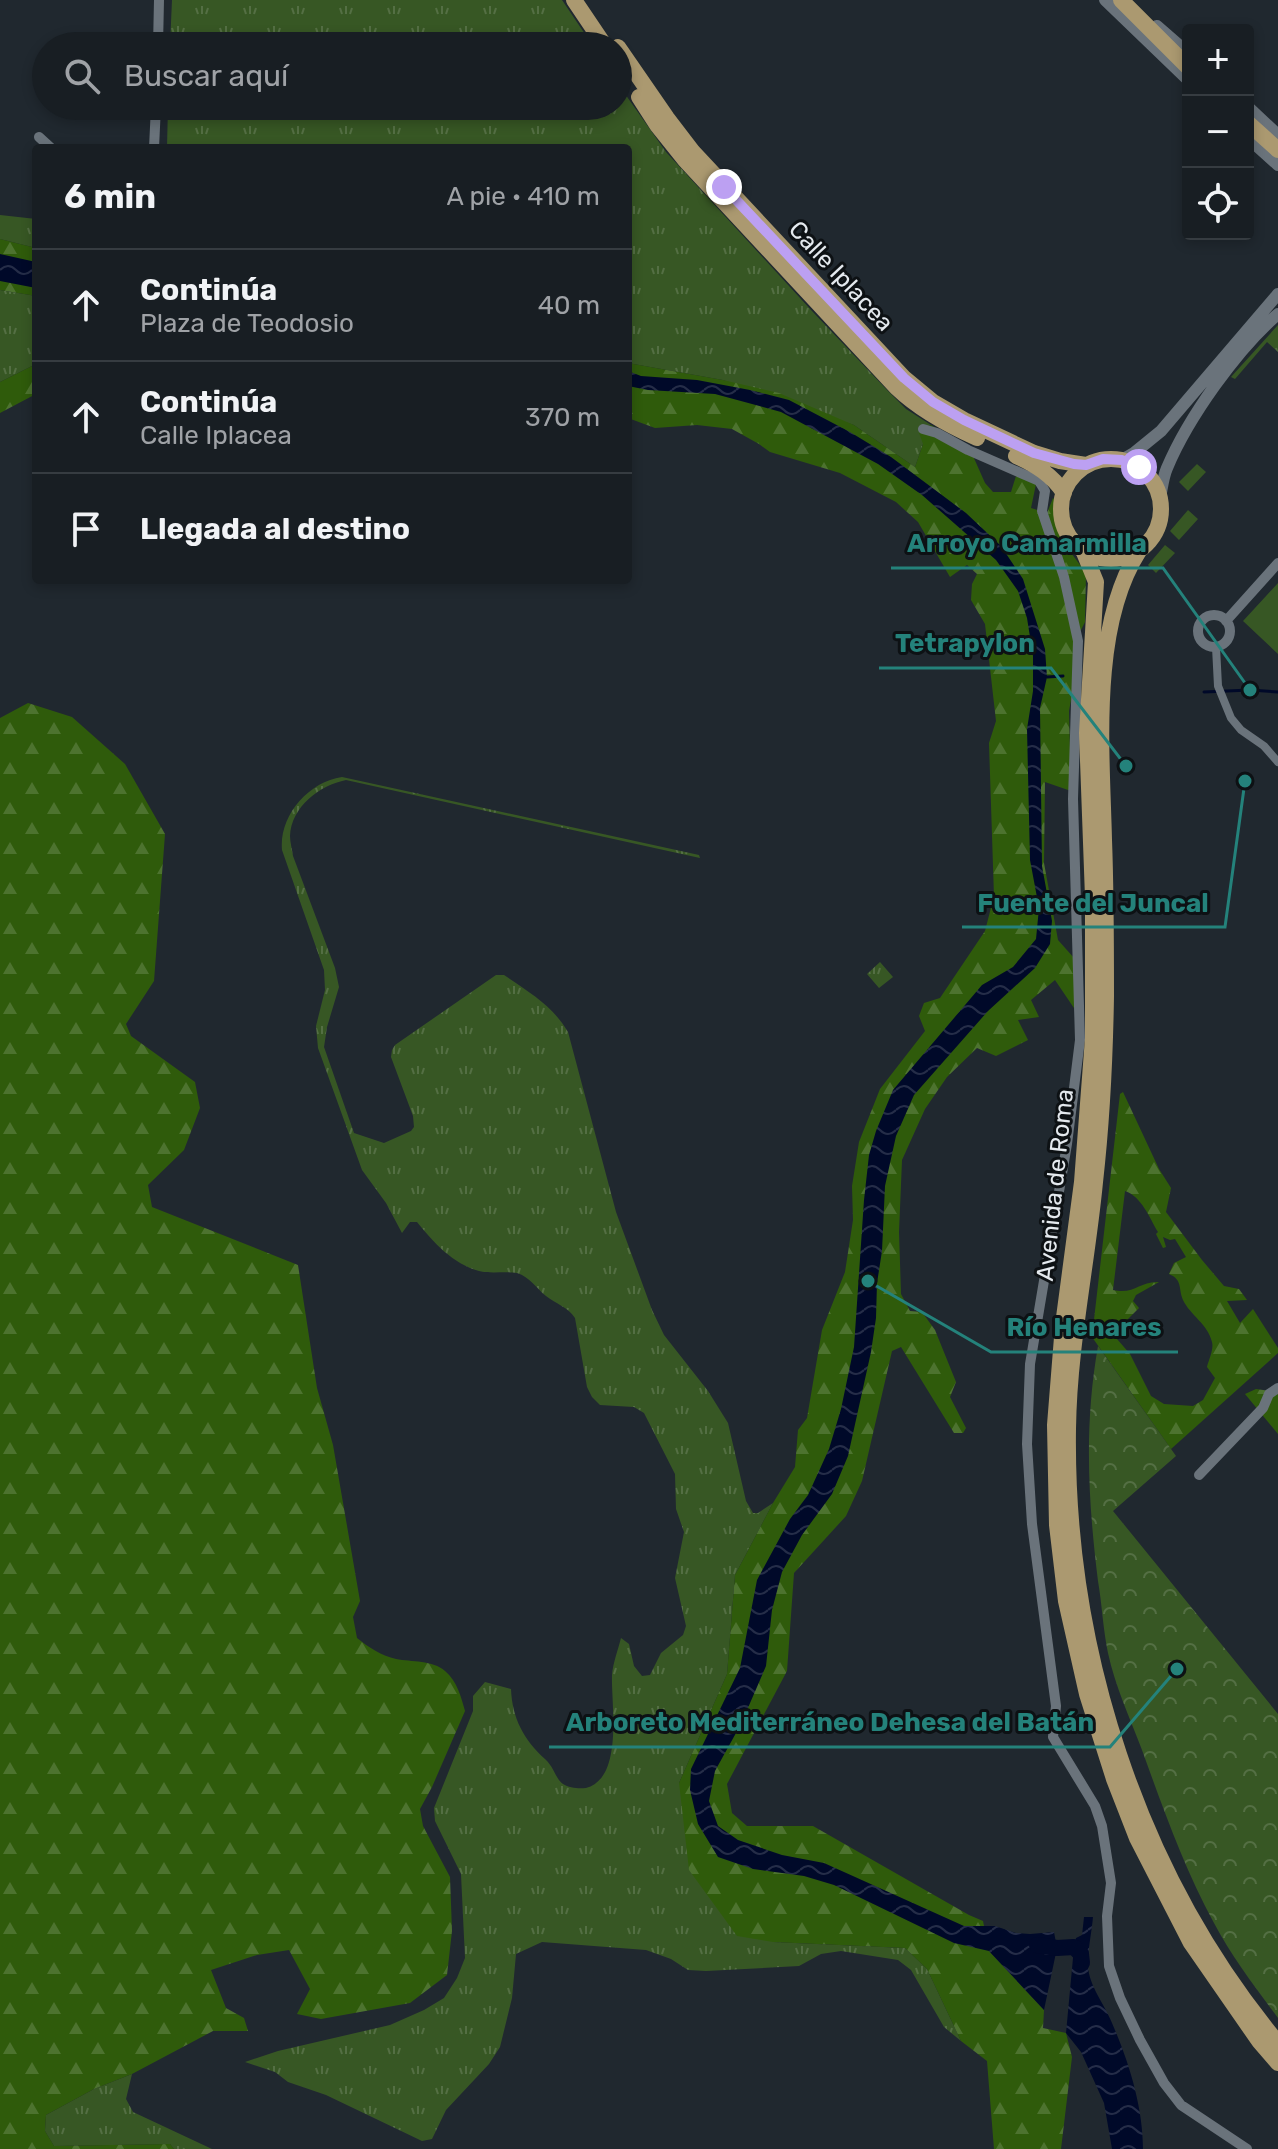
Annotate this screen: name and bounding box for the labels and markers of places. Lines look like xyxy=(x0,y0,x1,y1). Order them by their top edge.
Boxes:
callout: Arroyo Camarmilla xyxy=(891,518,1163,568)
callout: Tetrapylon xyxy=(879,618,1051,668)
callout: Fuente del Juncal xyxy=(962,877,1225,927)
callout: Río Henares xyxy=(991,1302,1178,1352)
callout: Arboreto Mediterráneo Dehesa del Batán xyxy=(549,1697,1110,1747)

